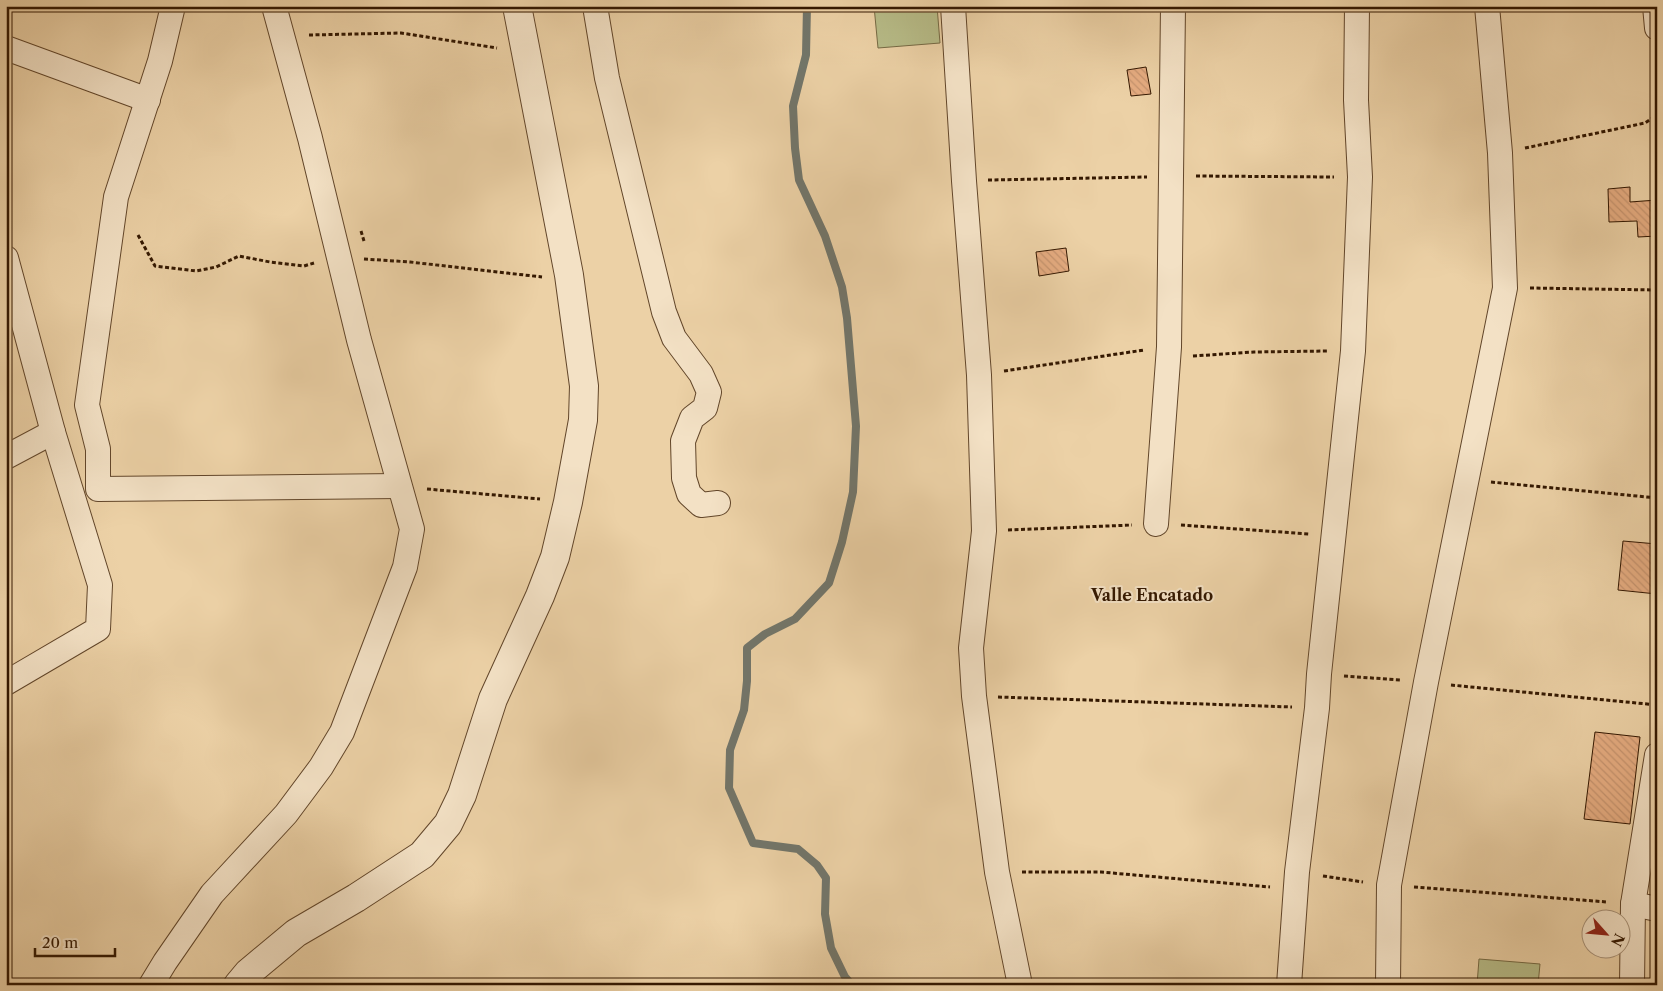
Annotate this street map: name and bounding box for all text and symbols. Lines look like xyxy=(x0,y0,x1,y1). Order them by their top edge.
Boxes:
district label: Valle Encatado xyxy=(1090,585,1213,605)
north arrow xyxy=(1580,908,1630,958)
scale bar xyxy=(35,926,115,958)
text: N xyxy=(1607,930,1628,949)
text: 20 m xyxy=(42,933,78,952)

